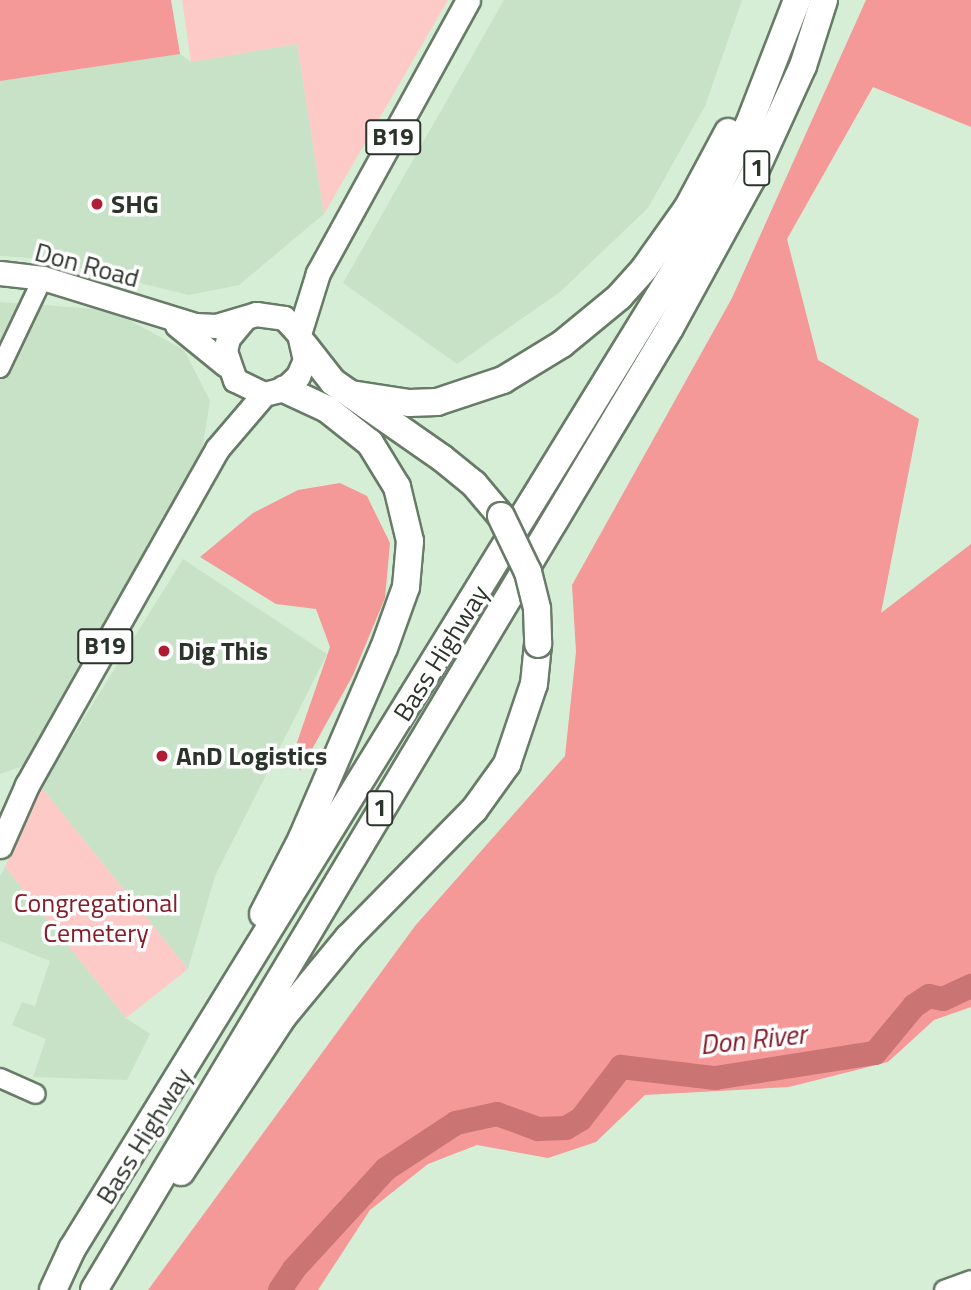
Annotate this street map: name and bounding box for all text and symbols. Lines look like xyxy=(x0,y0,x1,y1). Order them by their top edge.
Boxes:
road number: B19 xyxy=(365,117,421,158)
road number: 1 xyxy=(743,148,771,188)
place label: SHG xyxy=(111,188,159,220)
marker: SHG xyxy=(89,196,105,212)
street label: Don Road xyxy=(32,236,142,294)
street label: Bass Highway xyxy=(387,579,495,727)
road number: B19 xyxy=(77,626,133,666)
place label: Dig This xyxy=(178,635,268,667)
marker: Dig This xyxy=(156,643,172,659)
place label: AnD Logistics xyxy=(176,740,327,772)
marker: AnD Logistics xyxy=(154,748,170,764)
road number: 1 xyxy=(366,788,394,828)
park label: Congregational Cemetery xyxy=(14,887,178,948)
water label: Don River xyxy=(698,1017,808,1061)
street label: Bass Highway xyxy=(90,1062,198,1210)

